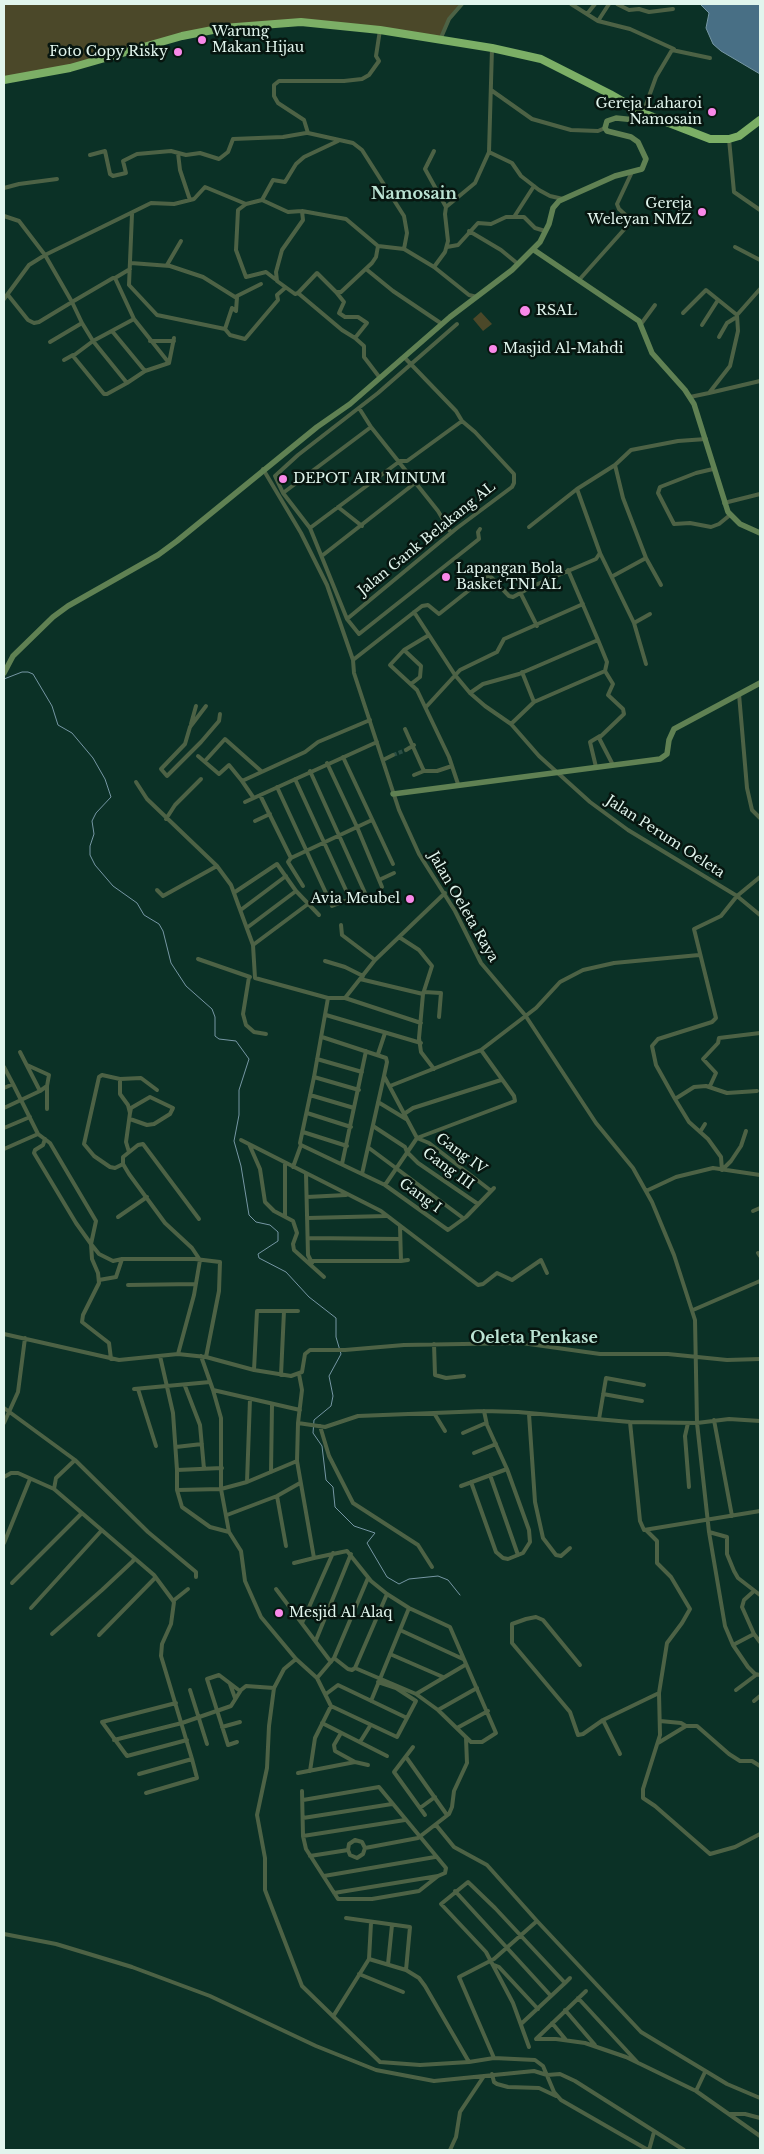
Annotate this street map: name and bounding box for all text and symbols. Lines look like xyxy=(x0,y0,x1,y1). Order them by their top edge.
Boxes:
place label: Warung Makan Hijau xyxy=(212,24,304,56)
marker: Warung Makan Hijau xyxy=(196,34,208,46)
place label: Foto Copy Risky xyxy=(49,44,168,60)
marker: Foto Copy Risky xyxy=(172,46,184,58)
place label: Gereja Laharoi Namosain xyxy=(595,96,702,128)
marker: Gereja Laharoi Namosain xyxy=(706,106,718,118)
district label: Namosain xyxy=(371,184,457,204)
place label: Gereja Weleyan NMZ xyxy=(587,196,692,228)
marker: Gereja Weleyan NMZ xyxy=(696,206,708,218)
place label: RSAL xyxy=(536,303,577,319)
marker: RSAL xyxy=(518,304,532,318)
place label: Masjid Al-Mahdi xyxy=(503,341,623,357)
marker: Masjid Al-Mahdi xyxy=(487,343,499,355)
place label: DEPOT AIR MINUM xyxy=(293,471,446,487)
marker: DEPOT AIR MINUM xyxy=(277,473,289,485)
street label: Jalan Gank Belakang AL xyxy=(355,479,499,599)
place label: Lapangan Bola Basket TNI AL xyxy=(456,561,563,594)
marker: Lapangan Bola Basket TNI AL xyxy=(440,571,452,583)
street label: Jalan Perum Oeleta xyxy=(603,792,727,882)
street label: Jalan Oeleta Raya xyxy=(425,849,501,965)
place label: Avia Meubel xyxy=(311,891,400,907)
marker: Avia Meubel xyxy=(404,893,416,905)
street label: Gang IV xyxy=(432,1130,490,1178)
street label: Gang III xyxy=(419,1145,477,1193)
street label: Gang I xyxy=(396,1175,444,1217)
district label: Oeleta Penkase xyxy=(470,1328,598,1348)
place label: Mesjid Al Alaq xyxy=(289,1605,392,1621)
marker: Mesjid Al Alaq xyxy=(273,1607,285,1619)

